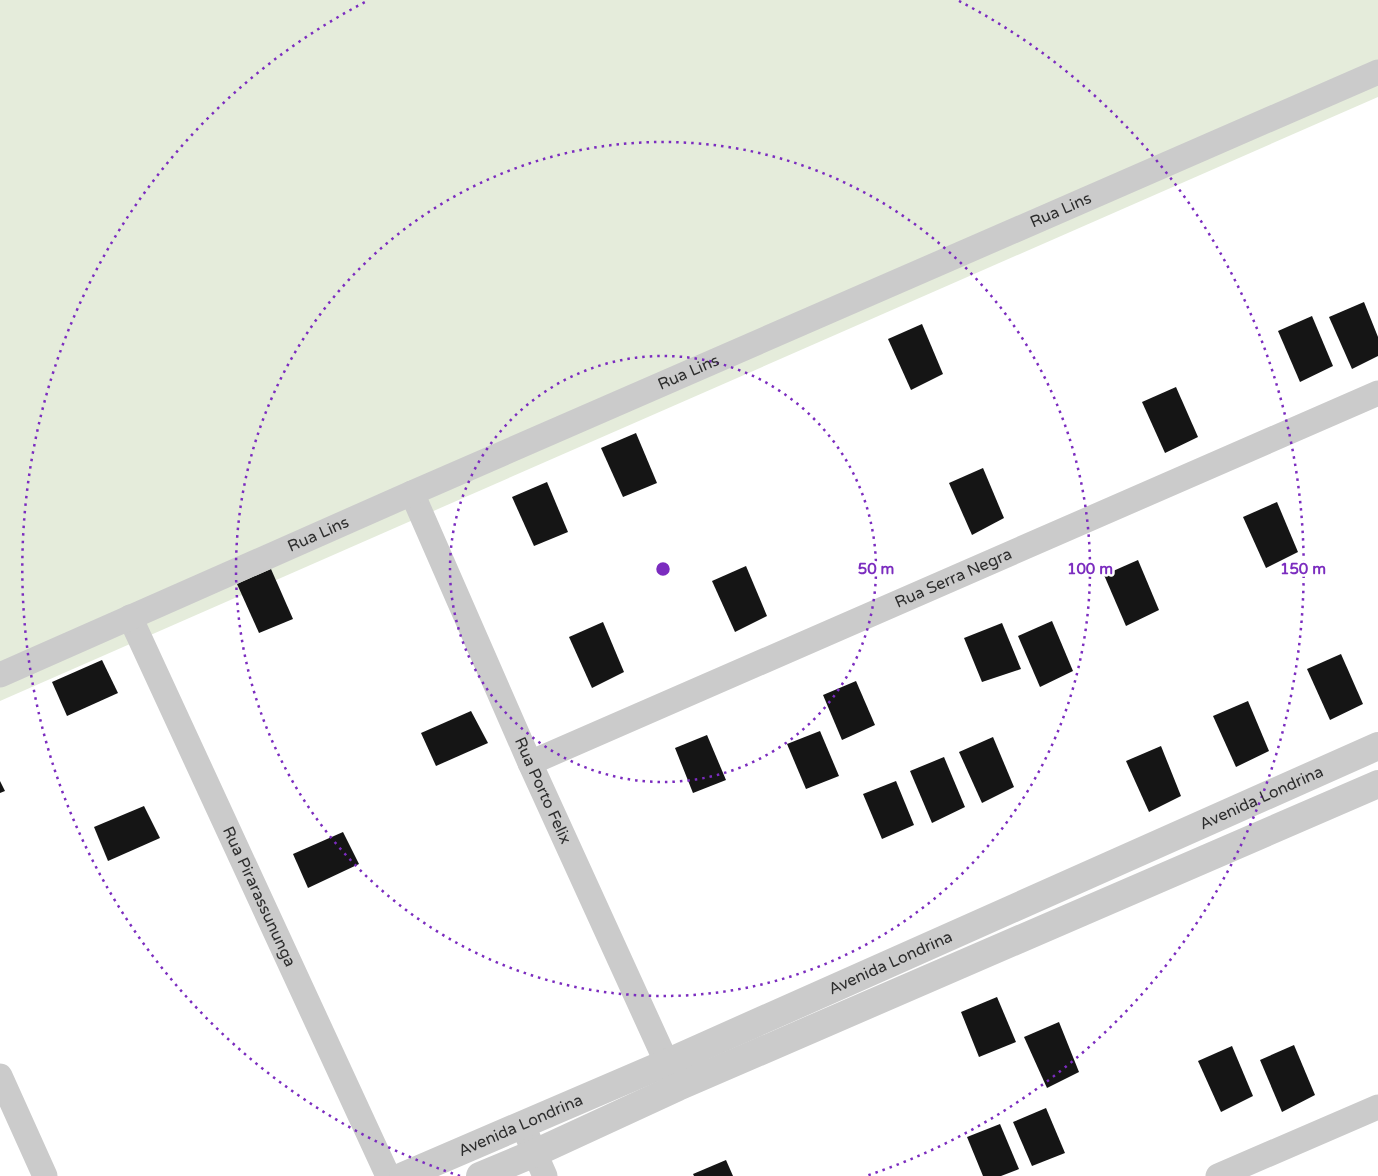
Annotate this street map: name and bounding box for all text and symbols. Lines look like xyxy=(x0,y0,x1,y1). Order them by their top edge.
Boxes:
street label: Rua Lins xyxy=(1027,188,1094,232)
street label: Rua Lins xyxy=(655,350,722,395)
street label: Rua Lins xyxy=(285,512,352,557)
street label: Rua Serra Negra xyxy=(892,544,1015,613)
centre of rings xyxy=(654,560,672,578)
text: 50 m xyxy=(858,560,894,578)
text: 100 m xyxy=(1067,560,1113,578)
text: 150 m xyxy=(1280,560,1326,578)
street label: Rua Porto Felix xyxy=(510,734,576,847)
street label: Avenida Londrina xyxy=(1196,762,1326,834)
street label: Rua Pirarassununga xyxy=(218,823,300,970)
street label: Avenida Londrina xyxy=(825,927,956,999)
street label: Avenida Londrina xyxy=(455,1090,586,1161)

